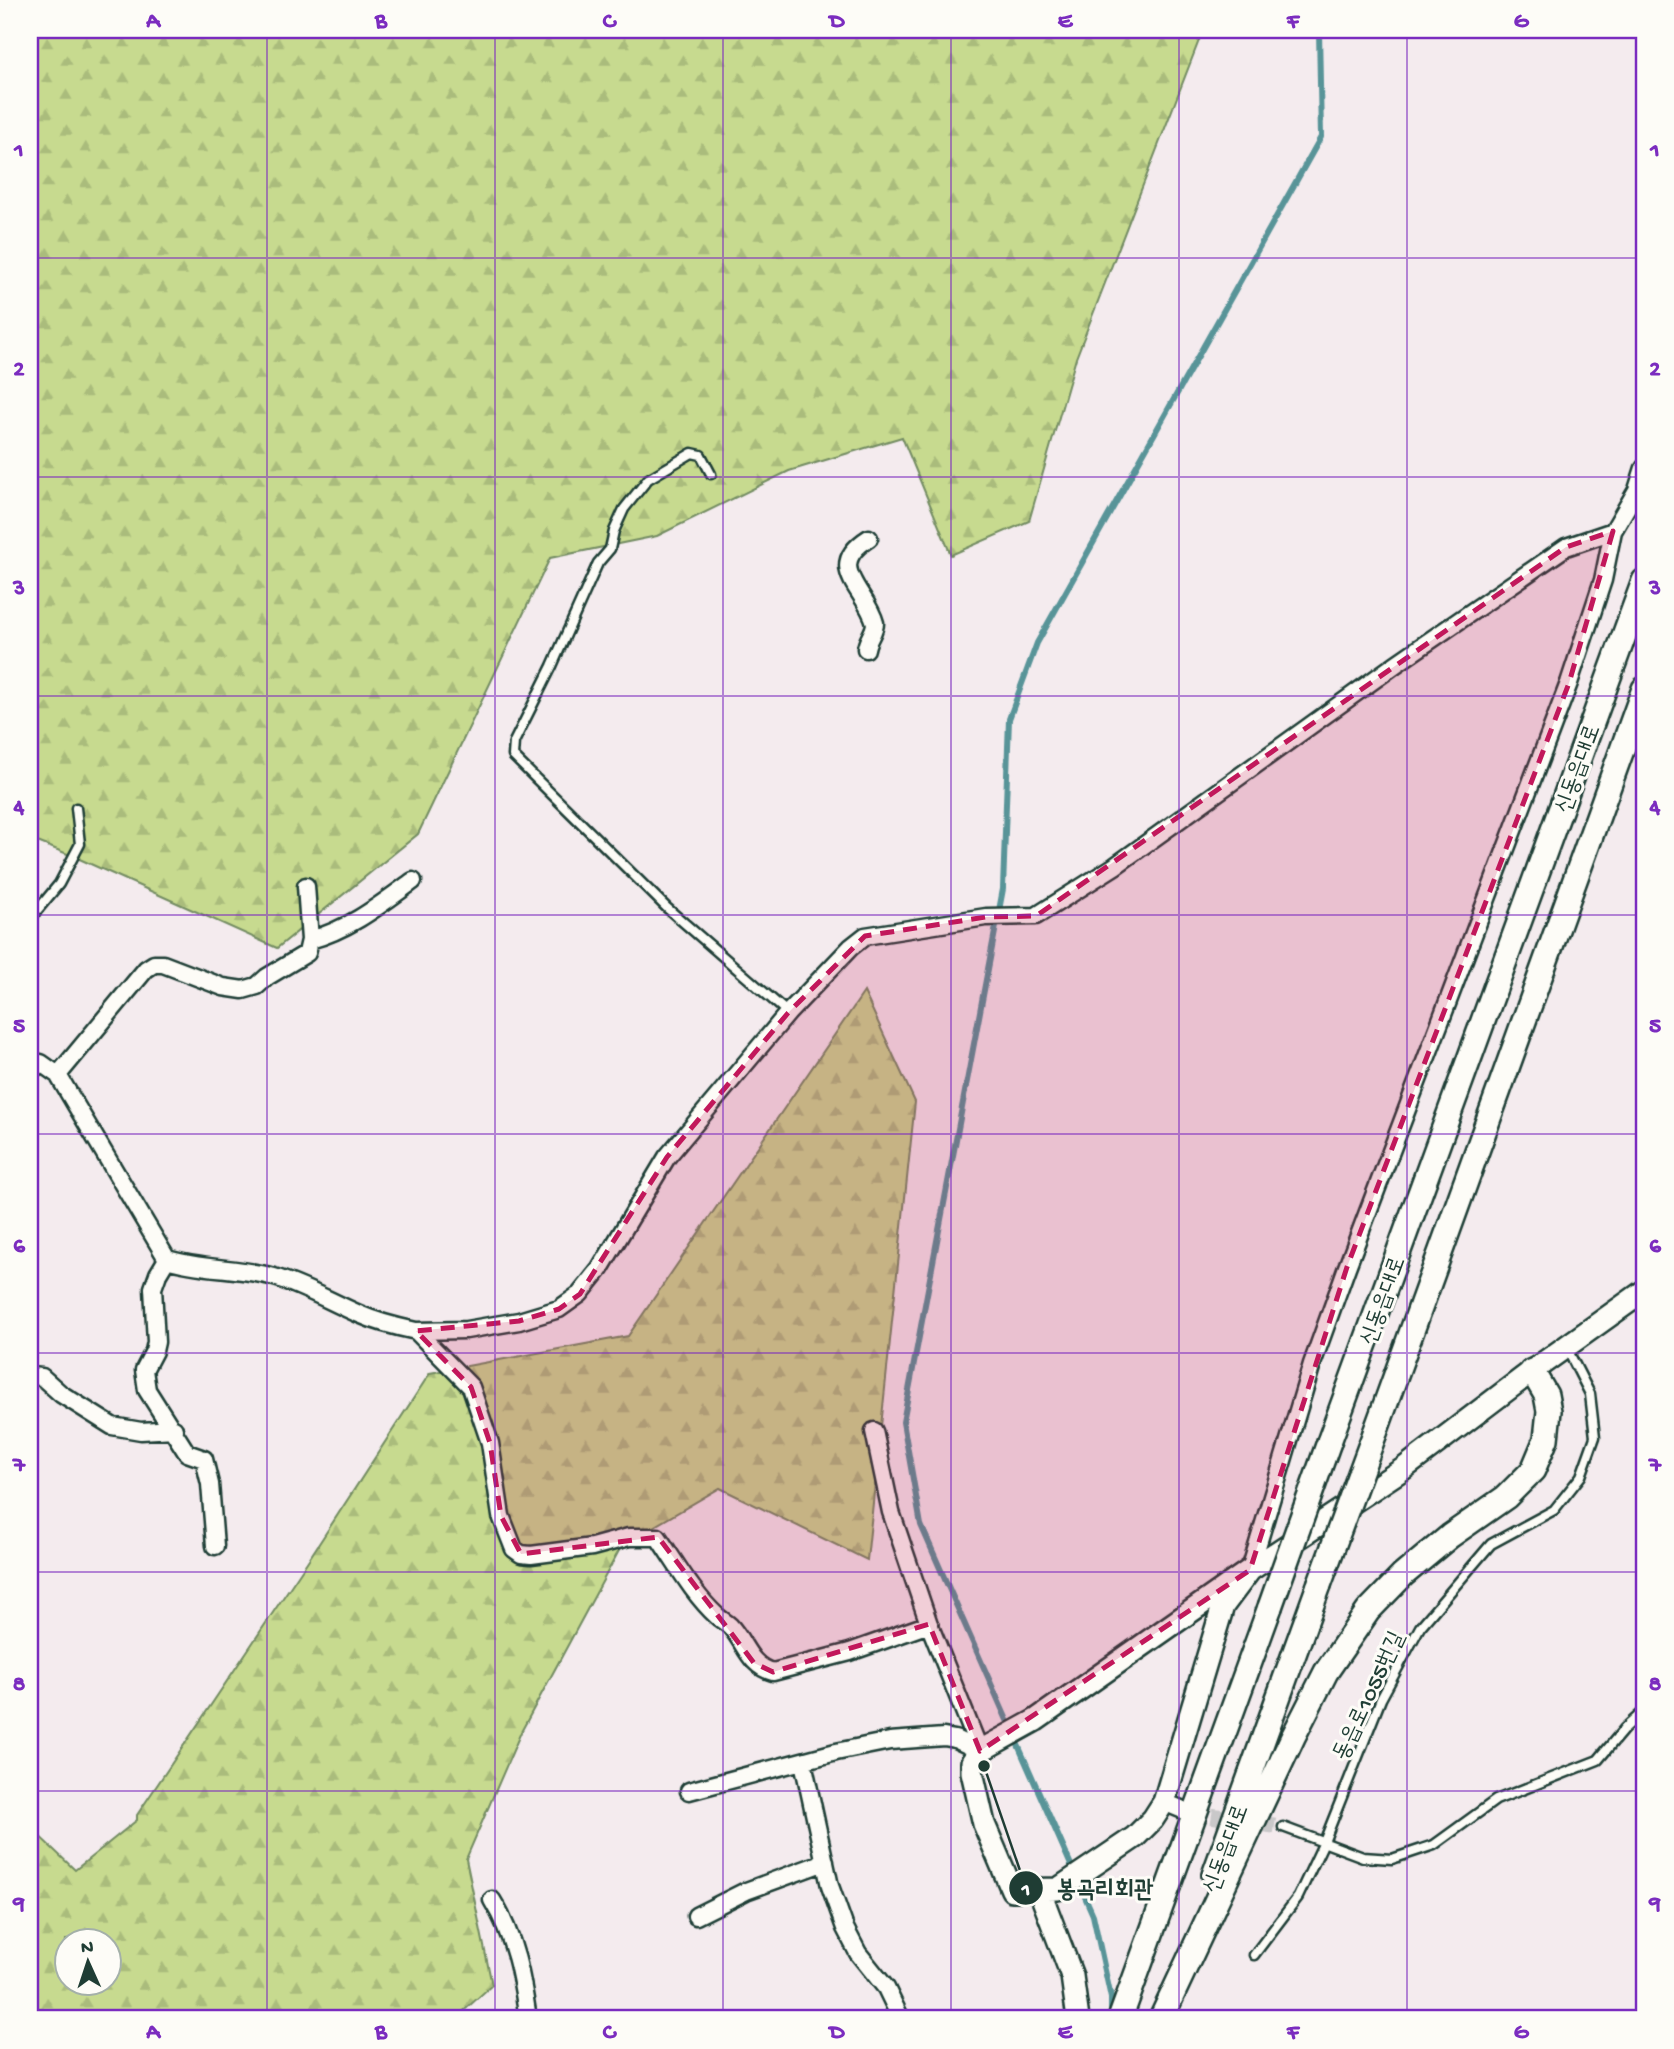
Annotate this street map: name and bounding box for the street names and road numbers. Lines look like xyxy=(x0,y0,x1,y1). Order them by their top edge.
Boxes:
street label: 신동읍대로 xyxy=(1551,721,1608,817)
street label: 신동읍대로 xyxy=(1356,1253,1413,1349)
street label: 동읍로1055번길 xyxy=(1329,1628,1412,1765)
street label: 신동읍대로 xyxy=(1199,1801,1256,1897)

